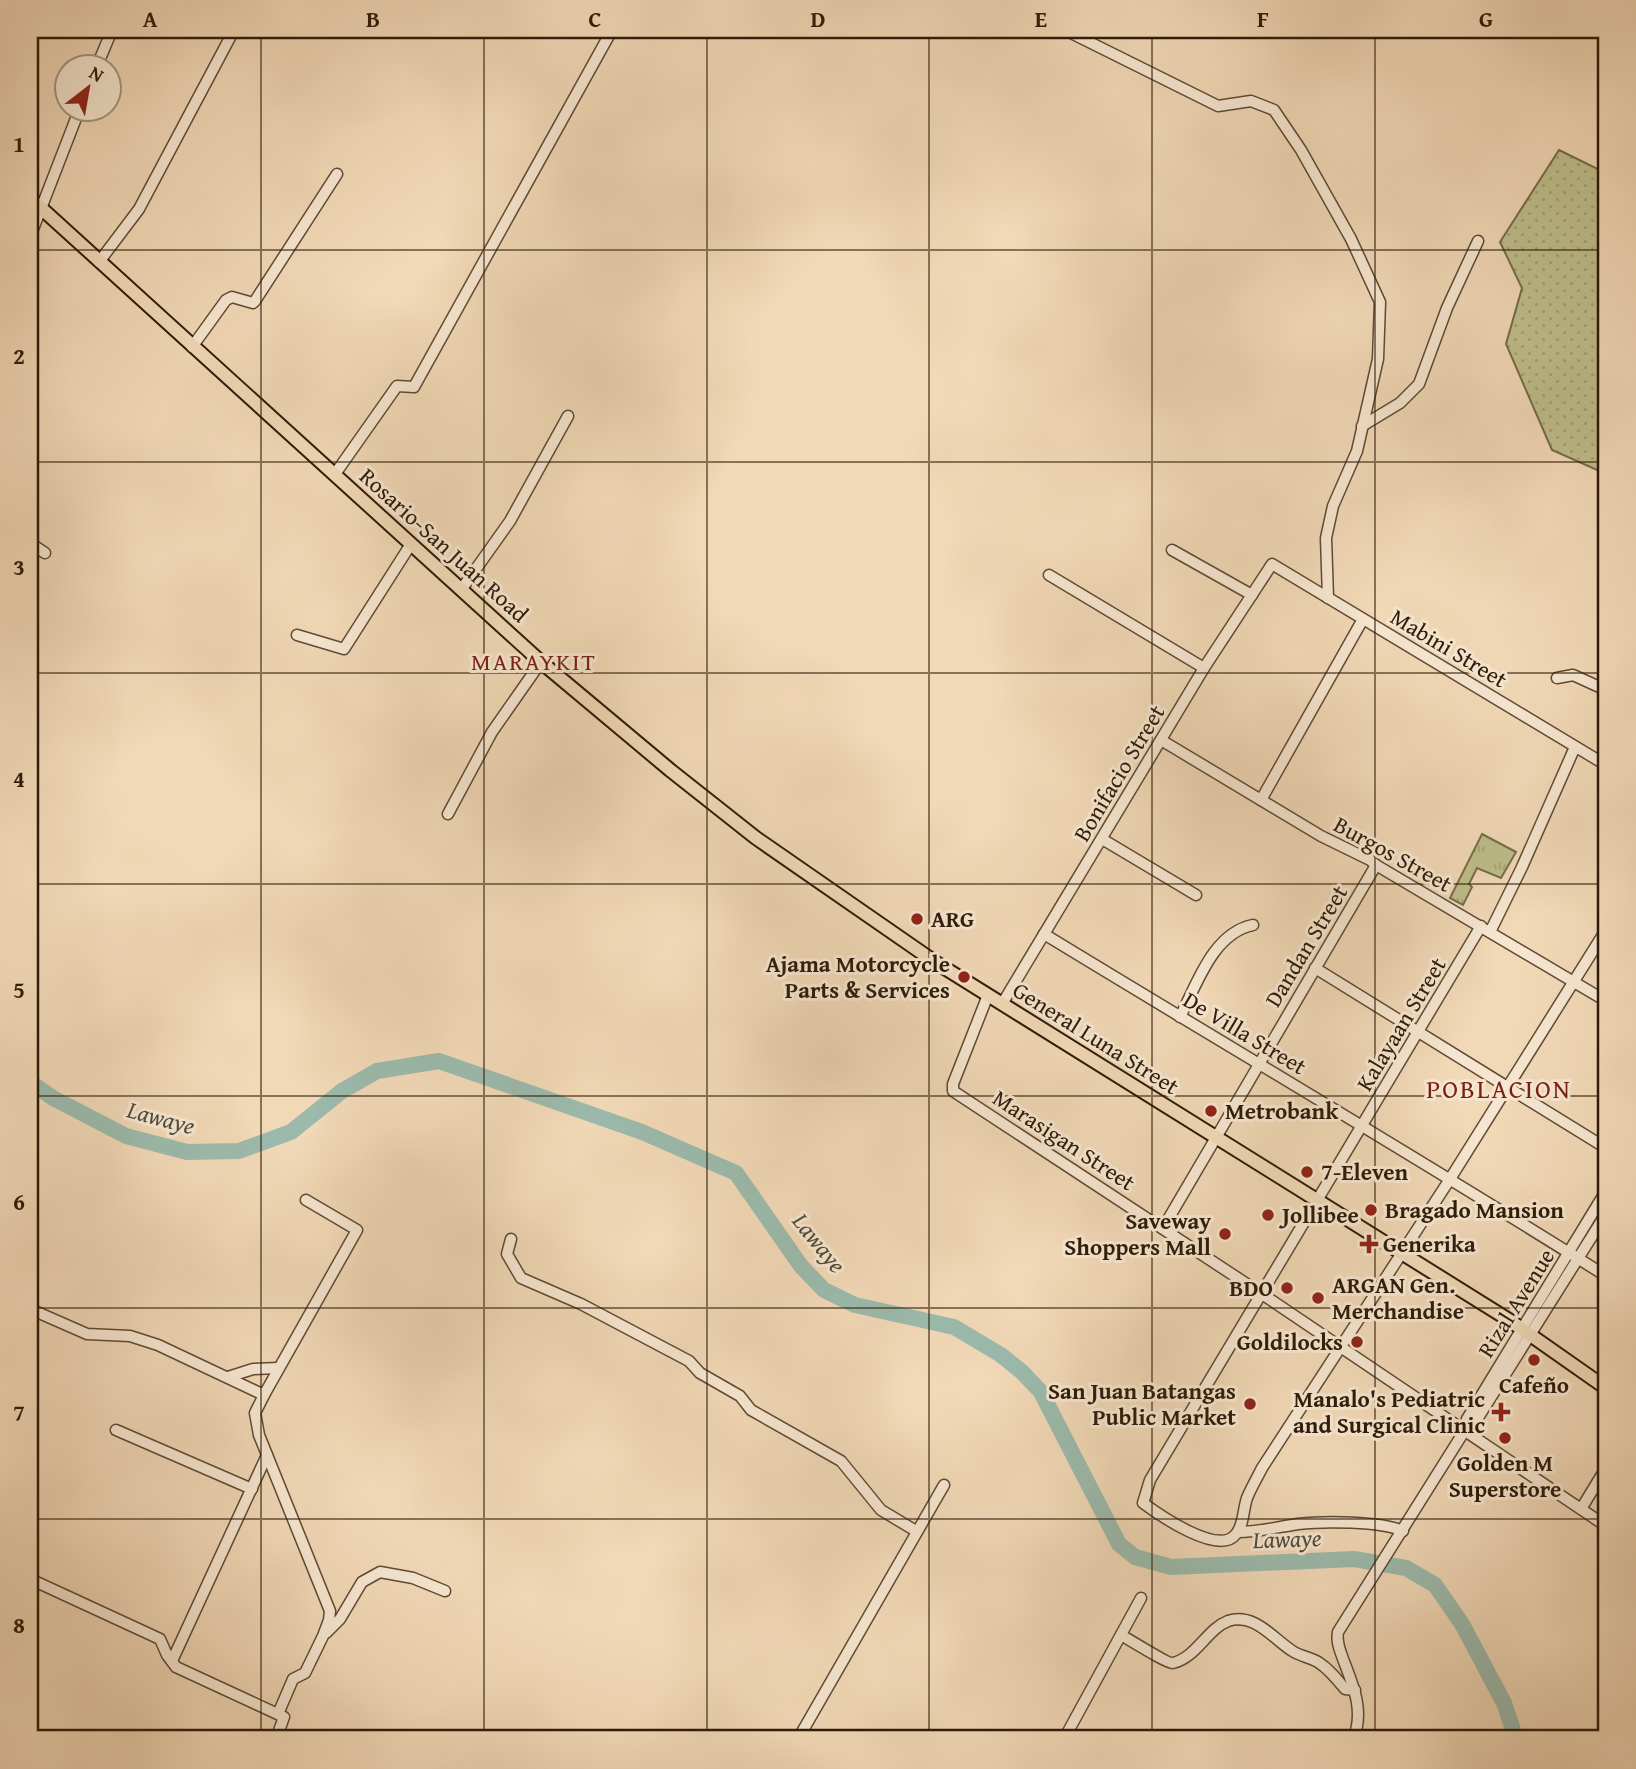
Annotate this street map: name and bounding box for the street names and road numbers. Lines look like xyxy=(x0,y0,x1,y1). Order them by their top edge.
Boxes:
street label: Rosario-San Juan Road xyxy=(353,460,537,630)
street label: Mabini Street xyxy=(1385,600,1514,695)
street label: Bonifacio Street xyxy=(1065,698,1172,847)
street label: Burgos Street xyxy=(1328,807,1458,900)
street label: Dandan Street xyxy=(1256,878,1355,1013)
street label: Kalayaan Street xyxy=(1348,951,1454,1097)
street label: General Luna Street xyxy=(1007,973,1186,1102)
street label: De Villa Street xyxy=(1177,983,1313,1082)
street label: Marasigan Street xyxy=(987,1081,1142,1198)
street label: Rizal Avenue xyxy=(1469,1242,1562,1364)

